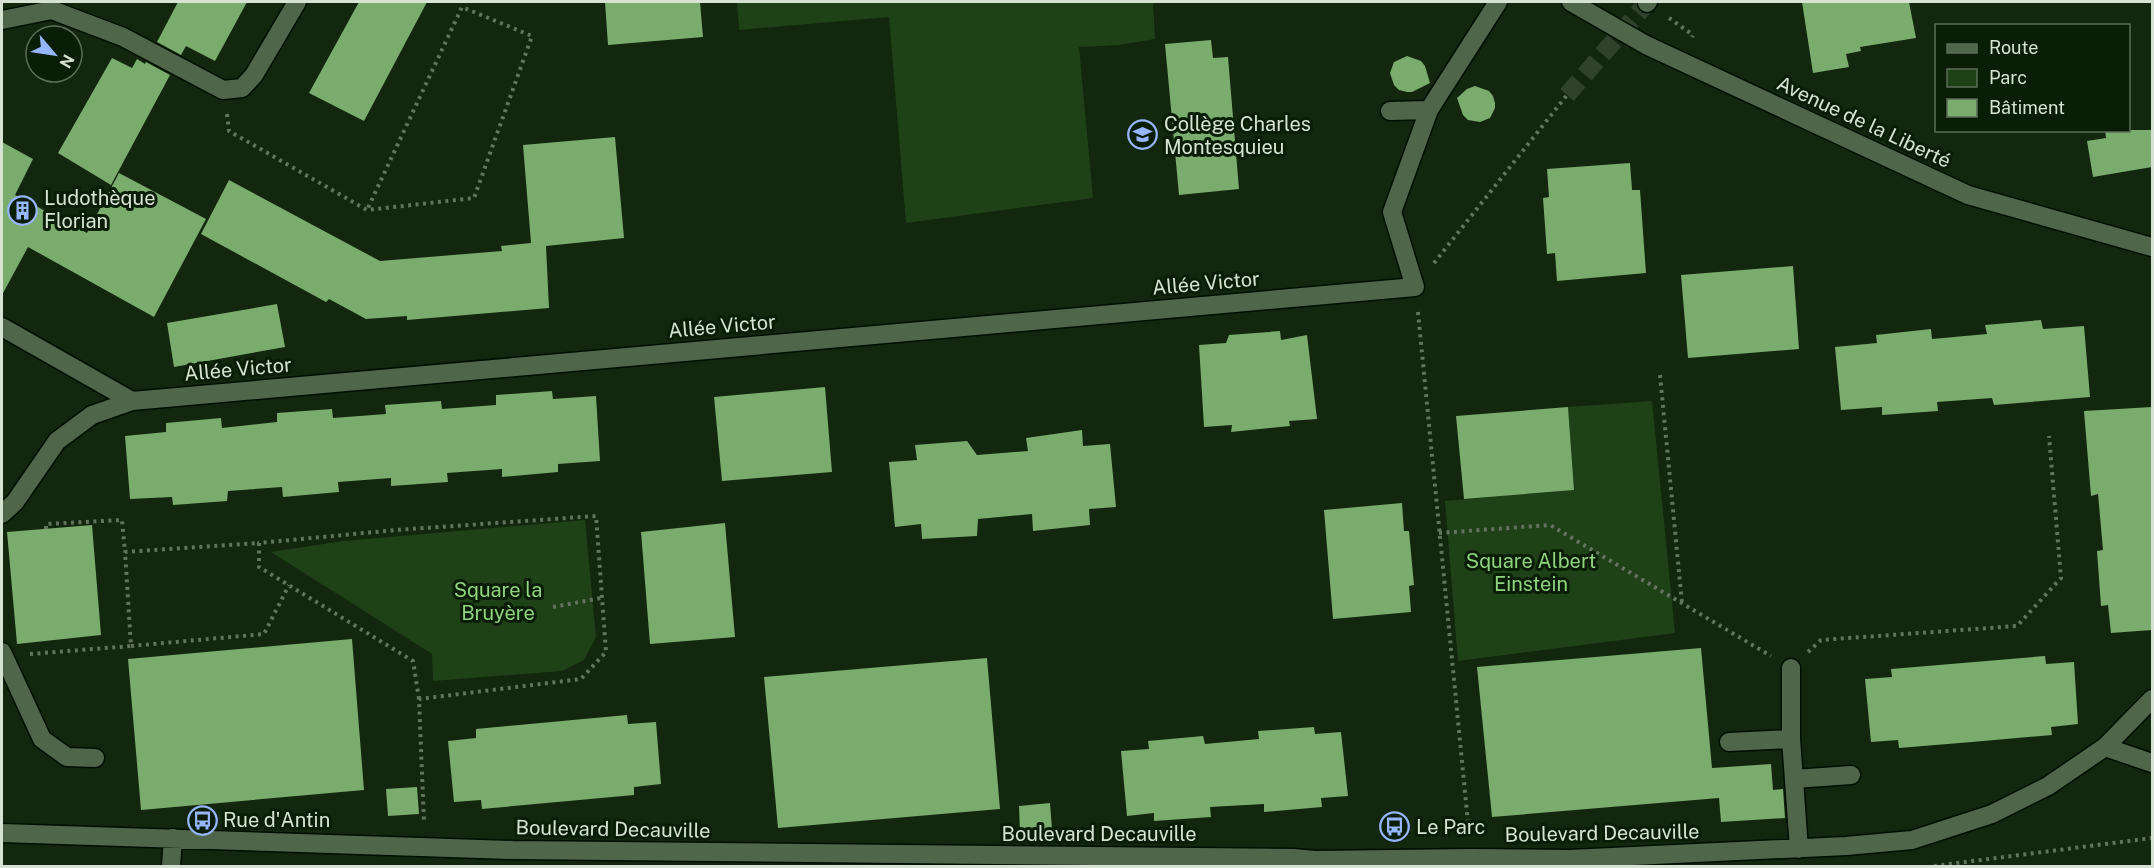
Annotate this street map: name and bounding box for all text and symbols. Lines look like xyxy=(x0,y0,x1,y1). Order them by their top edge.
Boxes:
north arrow xyxy=(24,24,84,84)
legend xyxy=(1935,24,2130,132)
text: Route xyxy=(1989,37,2038,58)
text: N xyxy=(55,51,78,71)
text: Parc xyxy=(1989,67,2027,88)
street label: Avenue de la Liberté xyxy=(1773,71,1955,173)
text: Bâtiment xyxy=(1989,97,2065,118)
place label: Collège Charles Montesquieu xyxy=(1164,112,1311,159)
school or university icon: Collège Charles Montesquieu xyxy=(1127,119,1159,151)
place label: Ludothèque Florian xyxy=(44,186,155,233)
building icon: Ludothèque Florian xyxy=(7,194,39,226)
street label: Allée Victor xyxy=(1151,266,1261,300)
street label: Allée Victor xyxy=(667,309,777,343)
street label: Allée Victor xyxy=(183,352,293,386)
park label: Square Albert Einstein xyxy=(1466,549,1596,596)
park label: Square la Bruyère xyxy=(454,578,542,625)
bus stop icon: Rue d'Antin xyxy=(186,804,218,836)
place label: Rue d'Antin xyxy=(223,808,330,832)
bus stop icon: Le Parc xyxy=(1379,811,1411,843)
street label: Boulevard Decauville xyxy=(515,815,711,843)
place label: Le Parc xyxy=(1416,815,1485,839)
street label: Boulevard Decauville xyxy=(1504,819,1700,847)
street label: Boulevard Decauville xyxy=(1002,822,1196,846)

